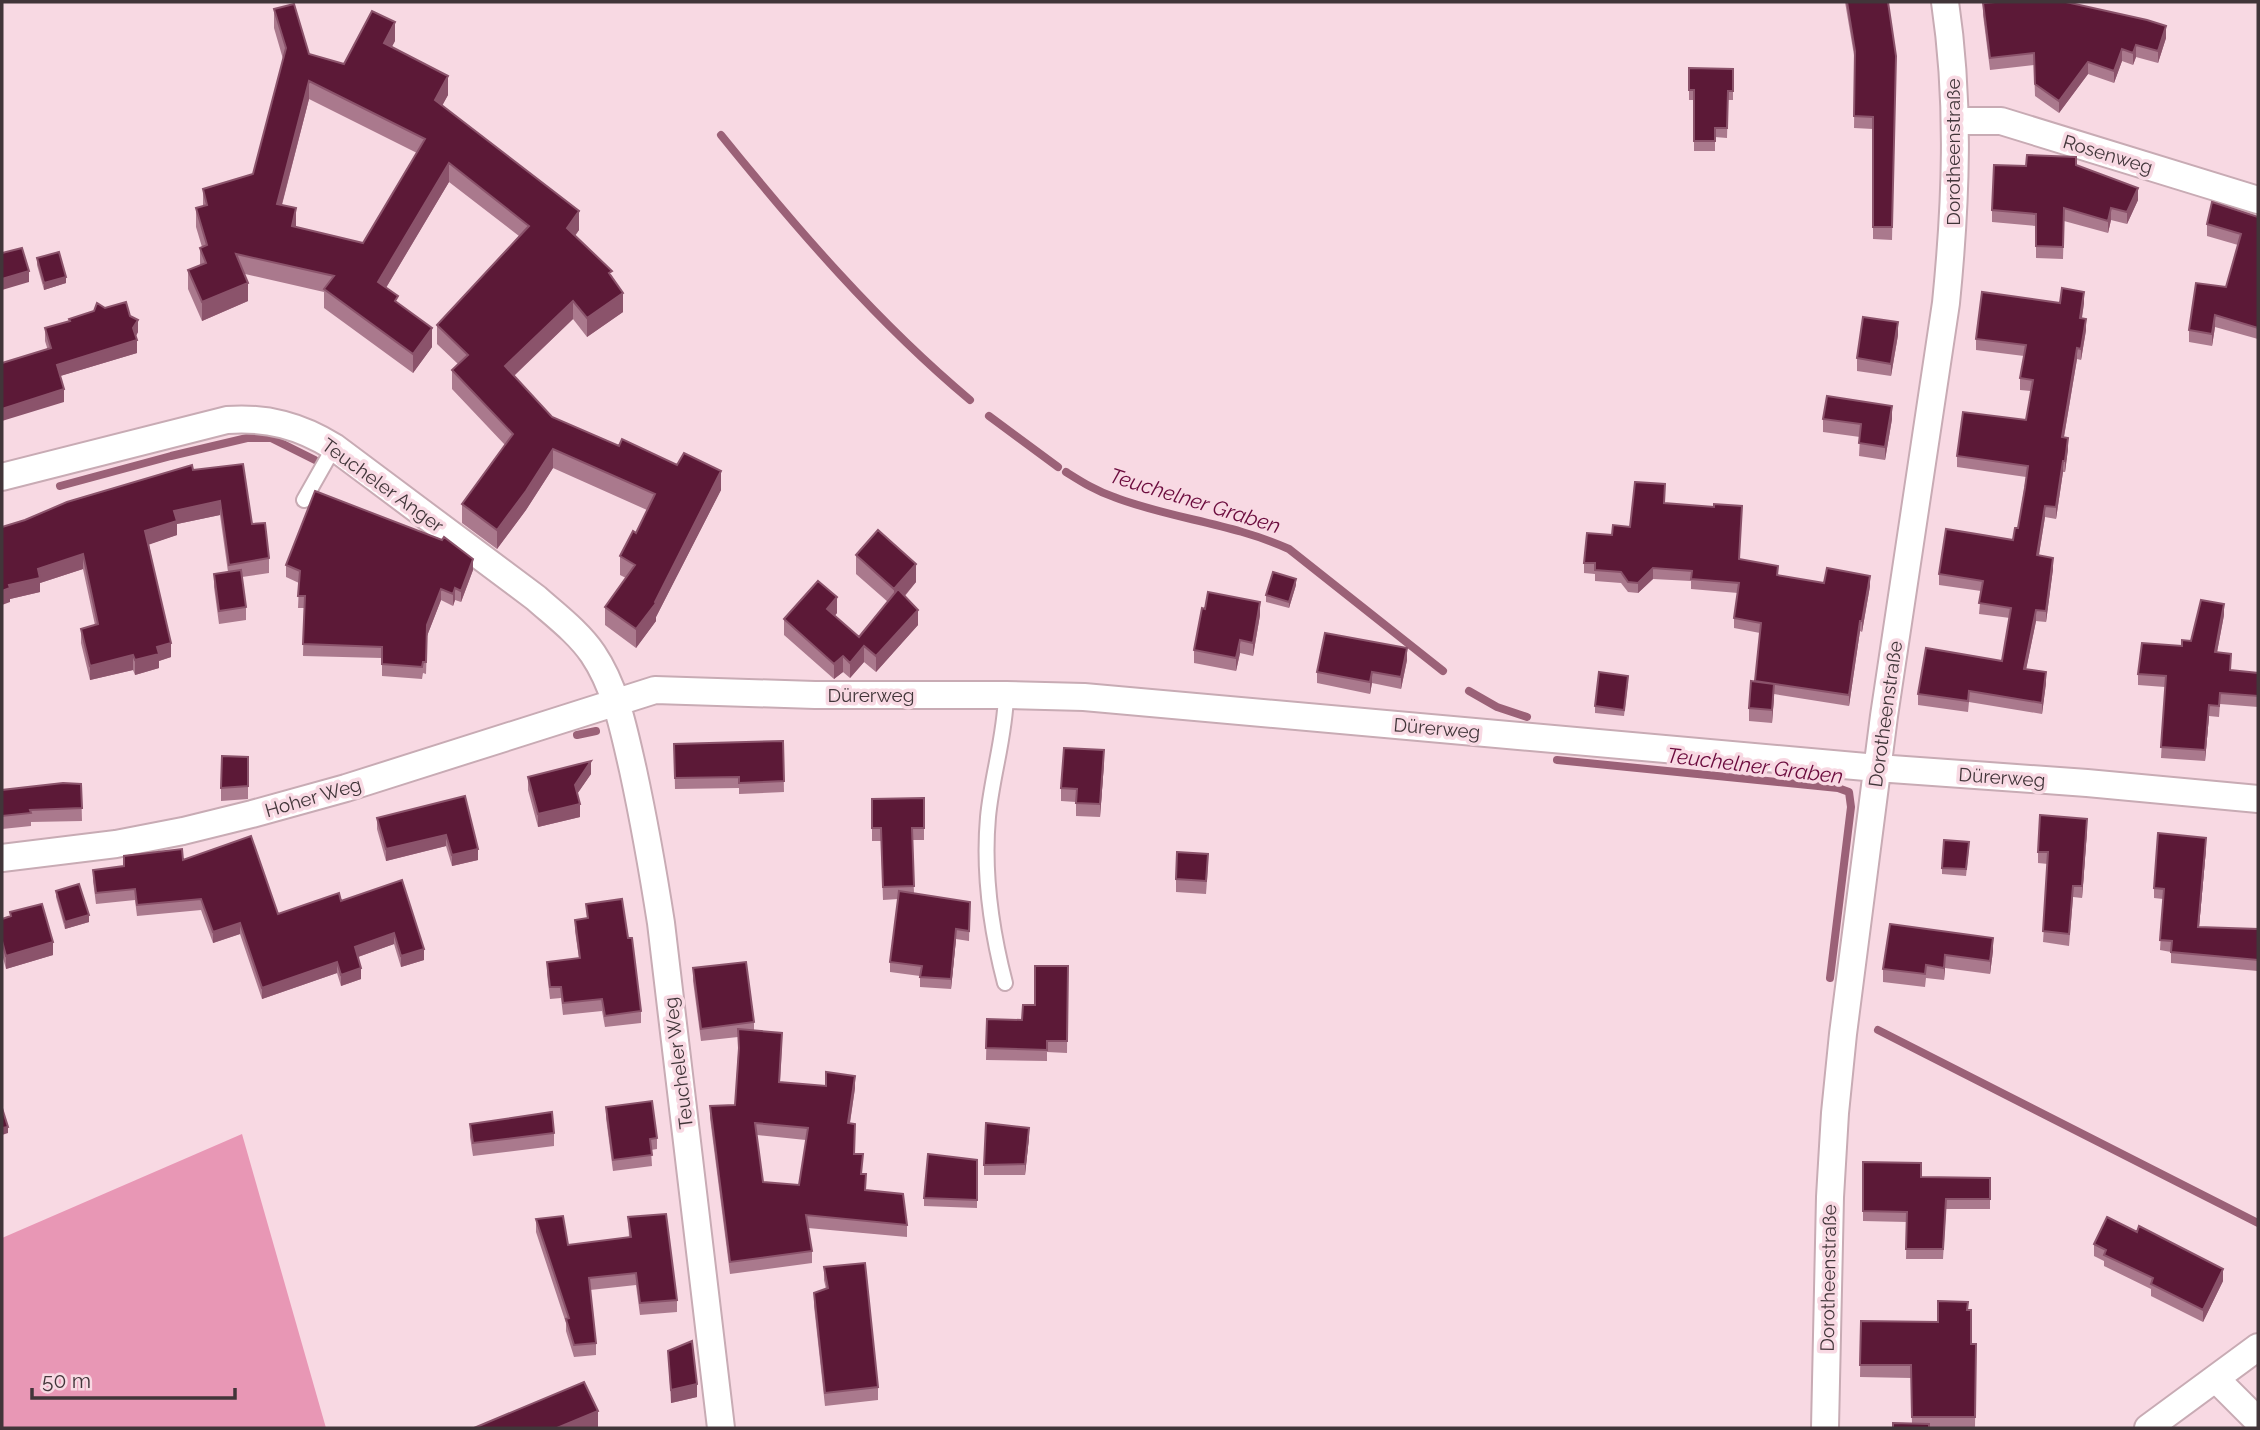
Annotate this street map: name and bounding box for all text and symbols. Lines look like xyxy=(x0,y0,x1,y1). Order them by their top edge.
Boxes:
street label: Dorotheenstraße xyxy=(1942,78,1964,226)
street label: Rosenweg xyxy=(2061,130,2155,178)
street label: Teucheler Anger xyxy=(318,434,448,537)
water label: Teuchelner Graben xyxy=(1107,463,1284,538)
street label: Dorotheenstraße xyxy=(1864,639,1906,789)
street label: Dürerweg xyxy=(827,684,915,706)
street label: Dürerweg xyxy=(1393,713,1481,743)
water label: Teuchelner Graben xyxy=(1666,742,1845,789)
street label: Dürerweg xyxy=(1958,763,2046,791)
street label: Hoher Weg xyxy=(262,773,364,821)
street label: Teucheler Weg xyxy=(659,996,697,1130)
street label: Dorotheenstraße xyxy=(1816,1204,1840,1352)
scale bar xyxy=(32,1356,234,1400)
text: 50 m xyxy=(42,1368,91,1393)

